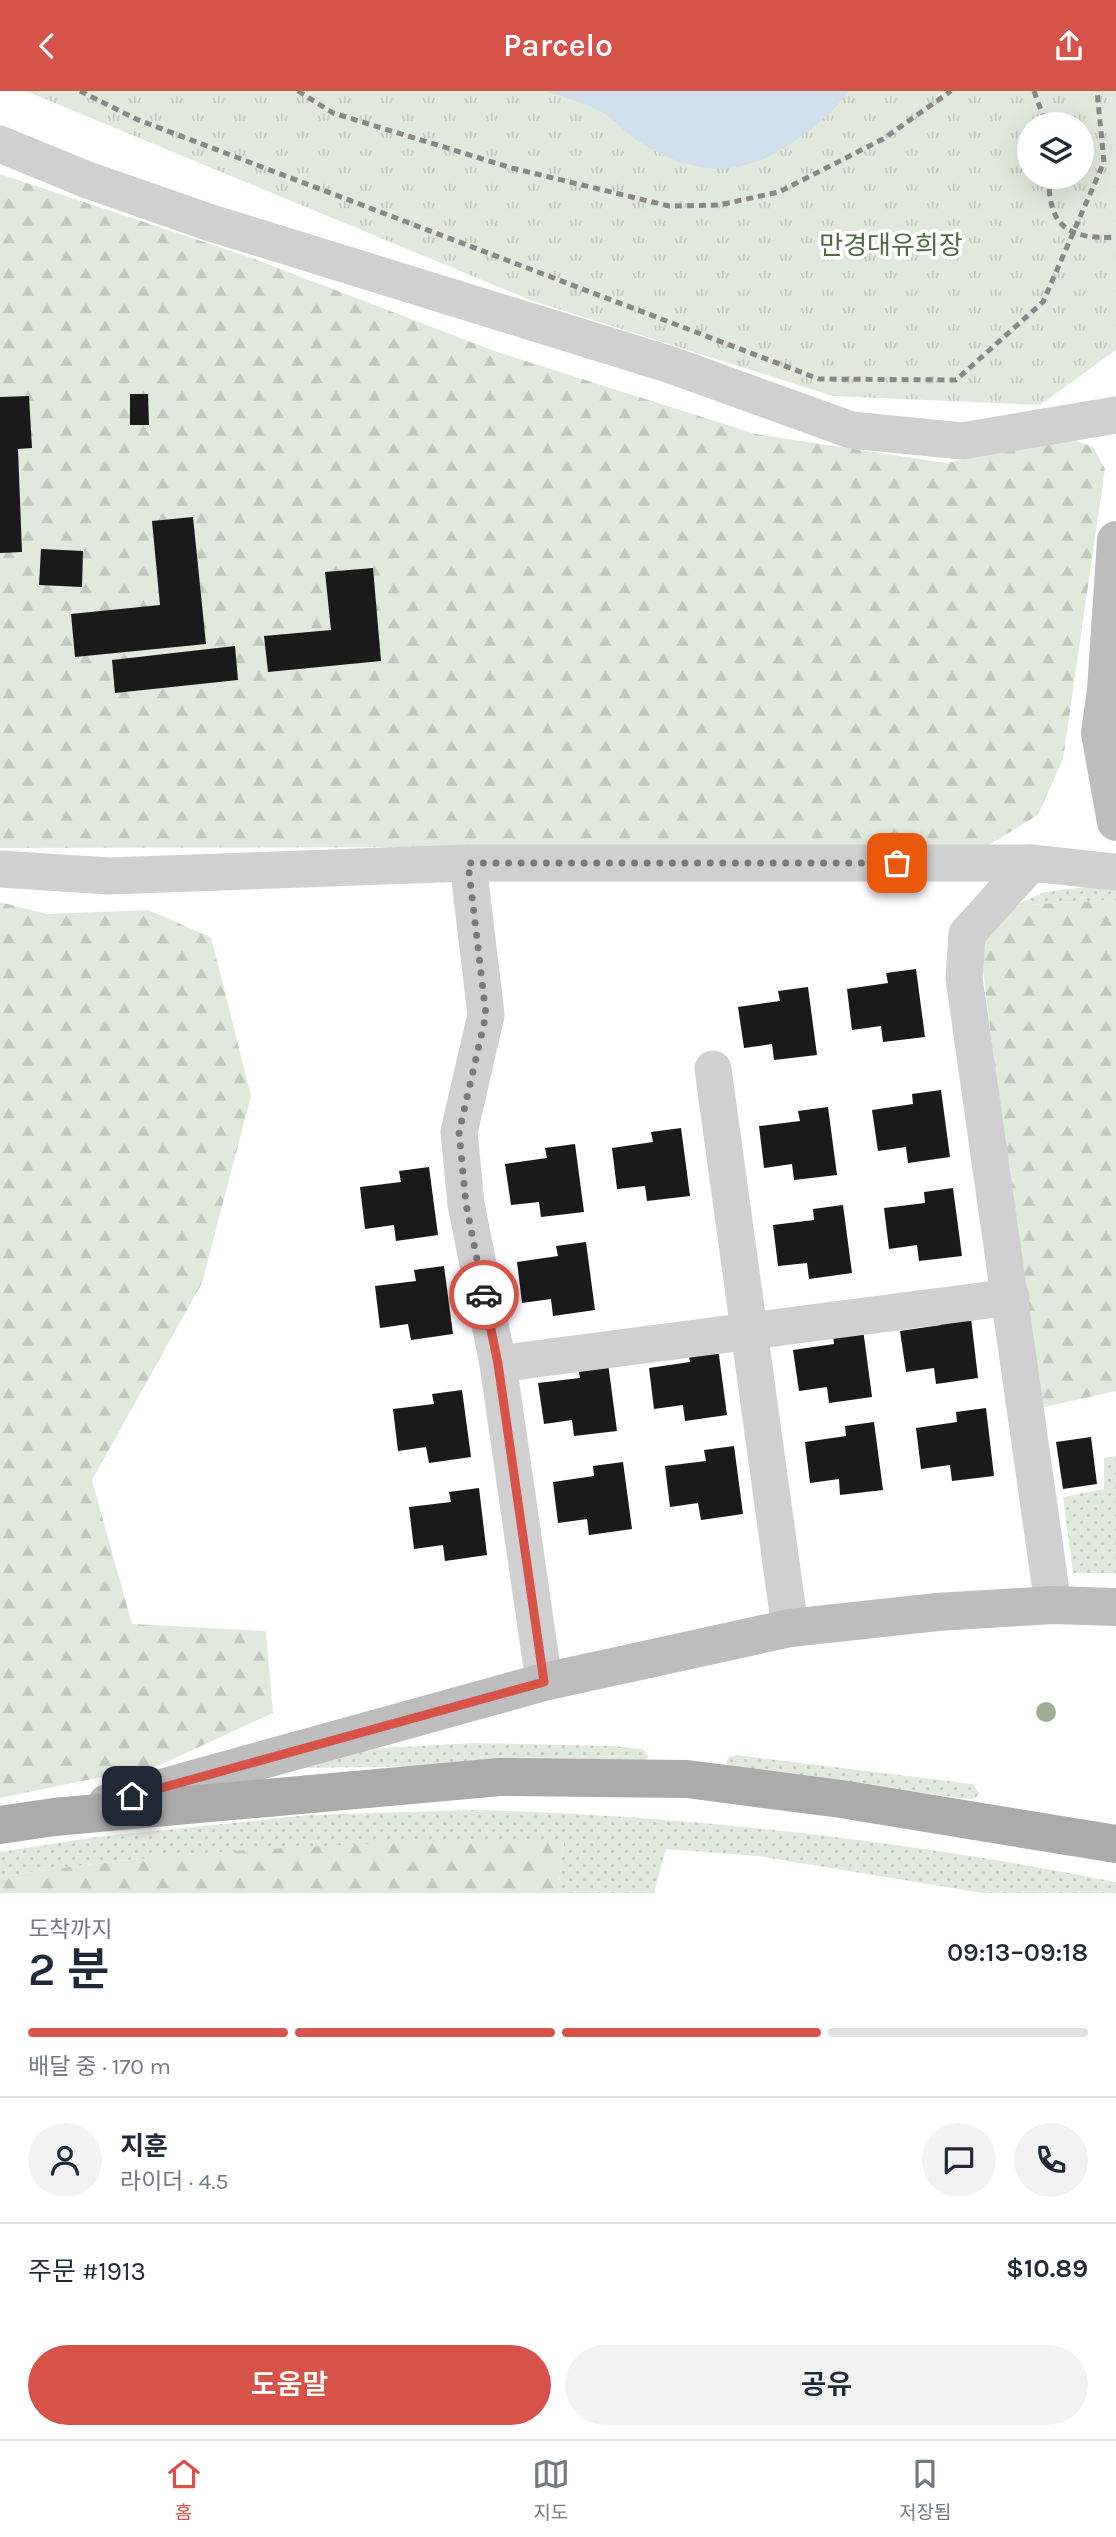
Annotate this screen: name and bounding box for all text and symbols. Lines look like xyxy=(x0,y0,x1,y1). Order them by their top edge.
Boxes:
icon: back xyxy=(28,27,66,65)
text: Parcelo xyxy=(503,27,613,64)
icon: share xyxy=(1050,27,1088,65)
map controls xyxy=(1017,112,1094,189)
button: layers xyxy=(1017,112,1094,189)
park label: 만경대유희장 xyxy=(819,230,963,261)
pin xyxy=(867,833,927,893)
icon: bag xyxy=(878,844,916,882)
courier xyxy=(449,1260,519,1330)
icon: car xyxy=(465,1276,503,1314)
pin xyxy=(102,1766,162,1826)
icon: home xyxy=(113,1777,151,1815)
text: 도착까지 xyxy=(28,1916,113,1943)
text: 09:13–09:18 xyxy=(947,1937,1088,1968)
text: 2 분 xyxy=(28,1943,109,1997)
text: 배달 중 · 170 m xyxy=(28,2053,171,2080)
button: person xyxy=(28,2123,102,2197)
button: chat xyxy=(922,2123,996,2197)
button: phone xyxy=(1014,2123,1088,2197)
text: 지훈 xyxy=(120,2131,168,2162)
text: 라이더 · 4.5 xyxy=(120,2168,228,2195)
text: $10.89 xyxy=(1006,2253,1088,2284)
text: 주문 #1913 xyxy=(28,2256,146,2287)
button: 도움말 xyxy=(28,2345,551,2425)
button: 공유 xyxy=(565,2345,1088,2425)
tab: 홈 xyxy=(165,2455,203,2524)
tab: 지도 xyxy=(532,2455,570,2524)
tab: 저장됨 xyxy=(899,2455,951,2524)

